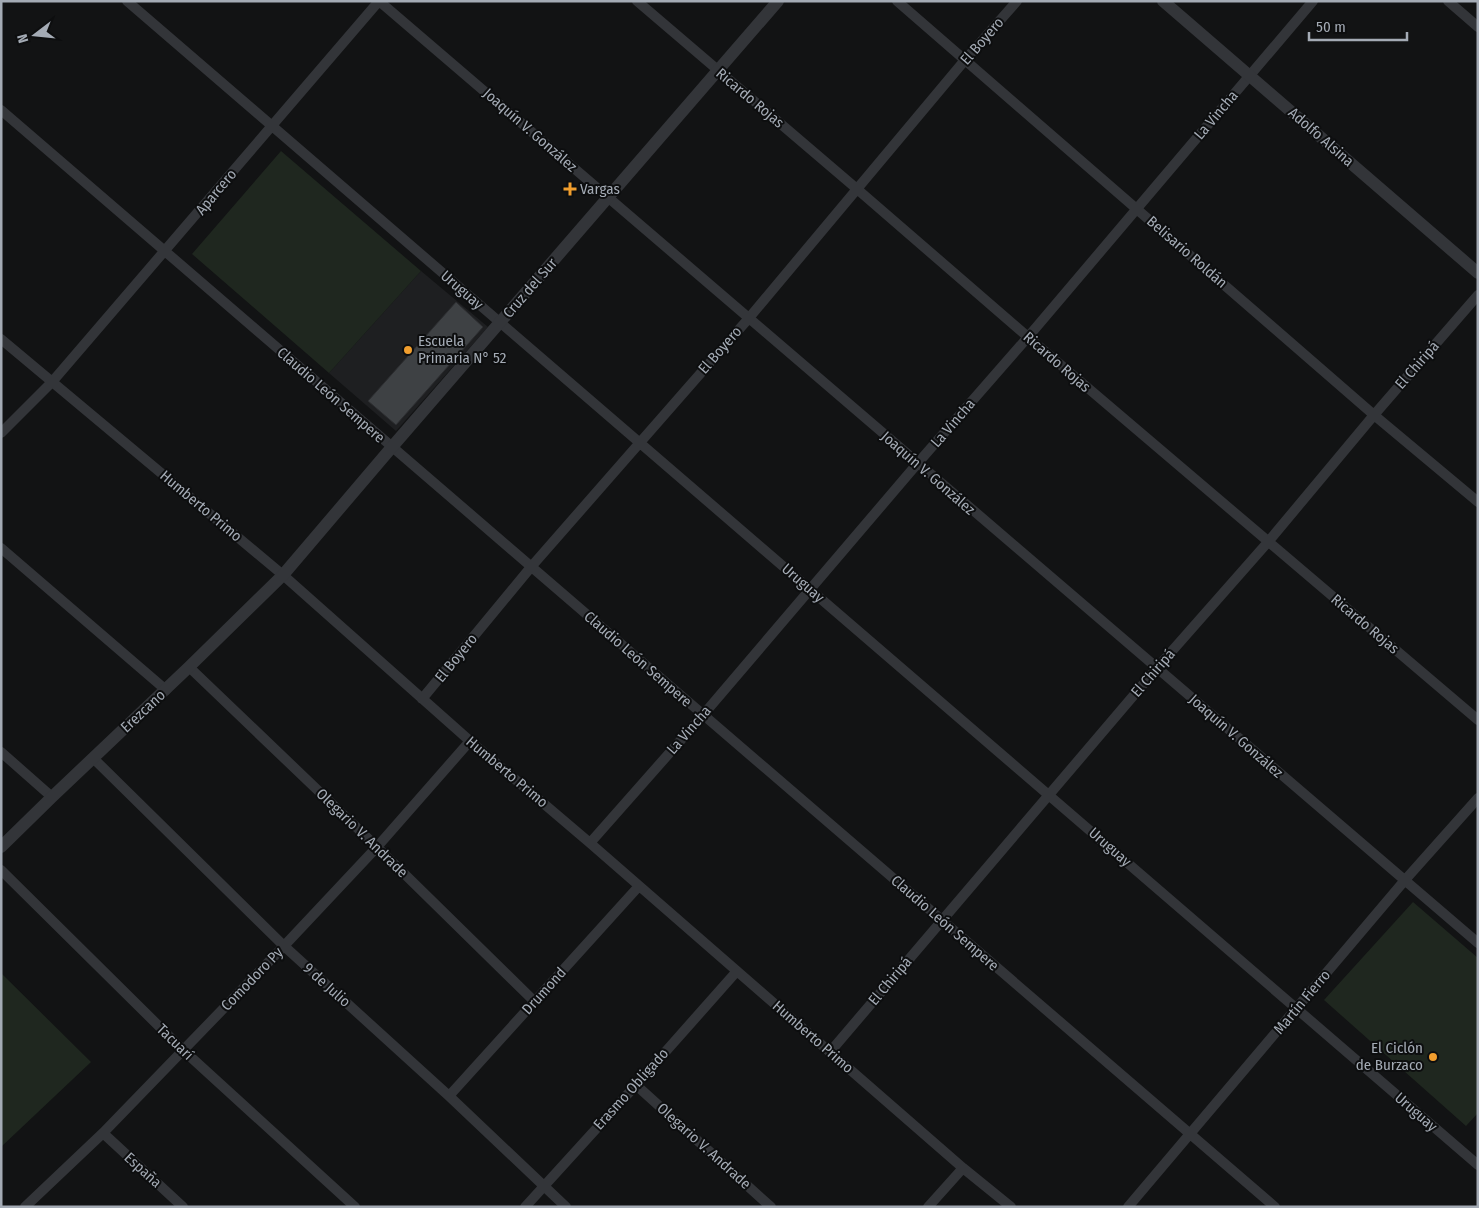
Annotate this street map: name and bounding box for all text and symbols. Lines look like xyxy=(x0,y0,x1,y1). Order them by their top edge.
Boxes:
north arrow xyxy=(10,10,60,60)
scale bar xyxy=(1309,10,1406,42)
street label: El Boyero xyxy=(956,13,1008,68)
text: 50 m xyxy=(1316,18,1346,36)
text: N xyxy=(14,32,32,45)
street label: Ricardo Rojas xyxy=(712,64,788,132)
street label: Joaquín V. González xyxy=(479,84,581,176)
street label: La Vincha xyxy=(1190,87,1242,143)
street label: Adolfo Alsina xyxy=(1285,104,1357,170)
street label: Aparcero xyxy=(192,165,240,219)
place label: Vargas xyxy=(580,180,620,198)
marker: Vargas xyxy=(564,183,576,195)
street label: Belisario Roldán xyxy=(1143,212,1231,292)
street label: Cruz del Sur xyxy=(499,254,561,322)
street label: Uruguay xyxy=(437,267,487,314)
street label: El Boyero xyxy=(694,322,746,377)
street label: Ricardo Rojas xyxy=(1020,328,1094,396)
place label: Escuela Primaria N° 52 xyxy=(418,332,507,367)
street label: El Chiripá xyxy=(1391,337,1443,393)
street label: Claudio León Sempere xyxy=(273,343,389,447)
marker: Escuela Primaria N° 52 xyxy=(402,344,414,356)
street label: La Vincha xyxy=(927,395,979,451)
street label: Joaquín V. González xyxy=(877,427,979,519)
street label: Humberto Primo xyxy=(156,467,246,545)
street label: Uruguay xyxy=(778,560,828,607)
street label: Ricardo Rojas xyxy=(1327,590,1403,658)
street label: Claudio León Sempere xyxy=(580,607,696,711)
street label: El Boyero xyxy=(431,630,481,686)
street label: El Chiripá xyxy=(1127,645,1179,701)
street label: Erezcano xyxy=(117,686,169,736)
street label: Joaquín V. González xyxy=(1185,690,1287,782)
street label: La Vincha xyxy=(663,702,715,758)
street label: Humberto Primo xyxy=(462,733,552,811)
street label: Olegario V. Andrade xyxy=(312,785,412,881)
street label: Uruguay xyxy=(1085,824,1135,871)
street label: Claudio León Sempere xyxy=(887,871,1003,975)
street label: Comodoro Py xyxy=(217,943,287,1014)
street label: El Chiripá xyxy=(865,953,915,1009)
street label: 9 de Julio xyxy=(300,959,354,1011)
street label: Drumond xyxy=(518,964,570,1018)
street label: Martín Fierro xyxy=(1270,966,1334,1038)
street label: Humberto Primo xyxy=(769,997,857,1077)
street label: Tacuarí xyxy=(153,1020,197,1064)
place label: El Ciclón de Burzaco xyxy=(1356,1039,1423,1074)
street label: Erasmo Obligado xyxy=(590,1044,672,1133)
marker: El Ciclón de Burzaco xyxy=(1427,1051,1439,1063)
street label: Uruguay xyxy=(1391,1089,1441,1136)
street label: Olegario V. Andrade xyxy=(653,1099,755,1193)
street label: España xyxy=(121,1149,165,1191)

